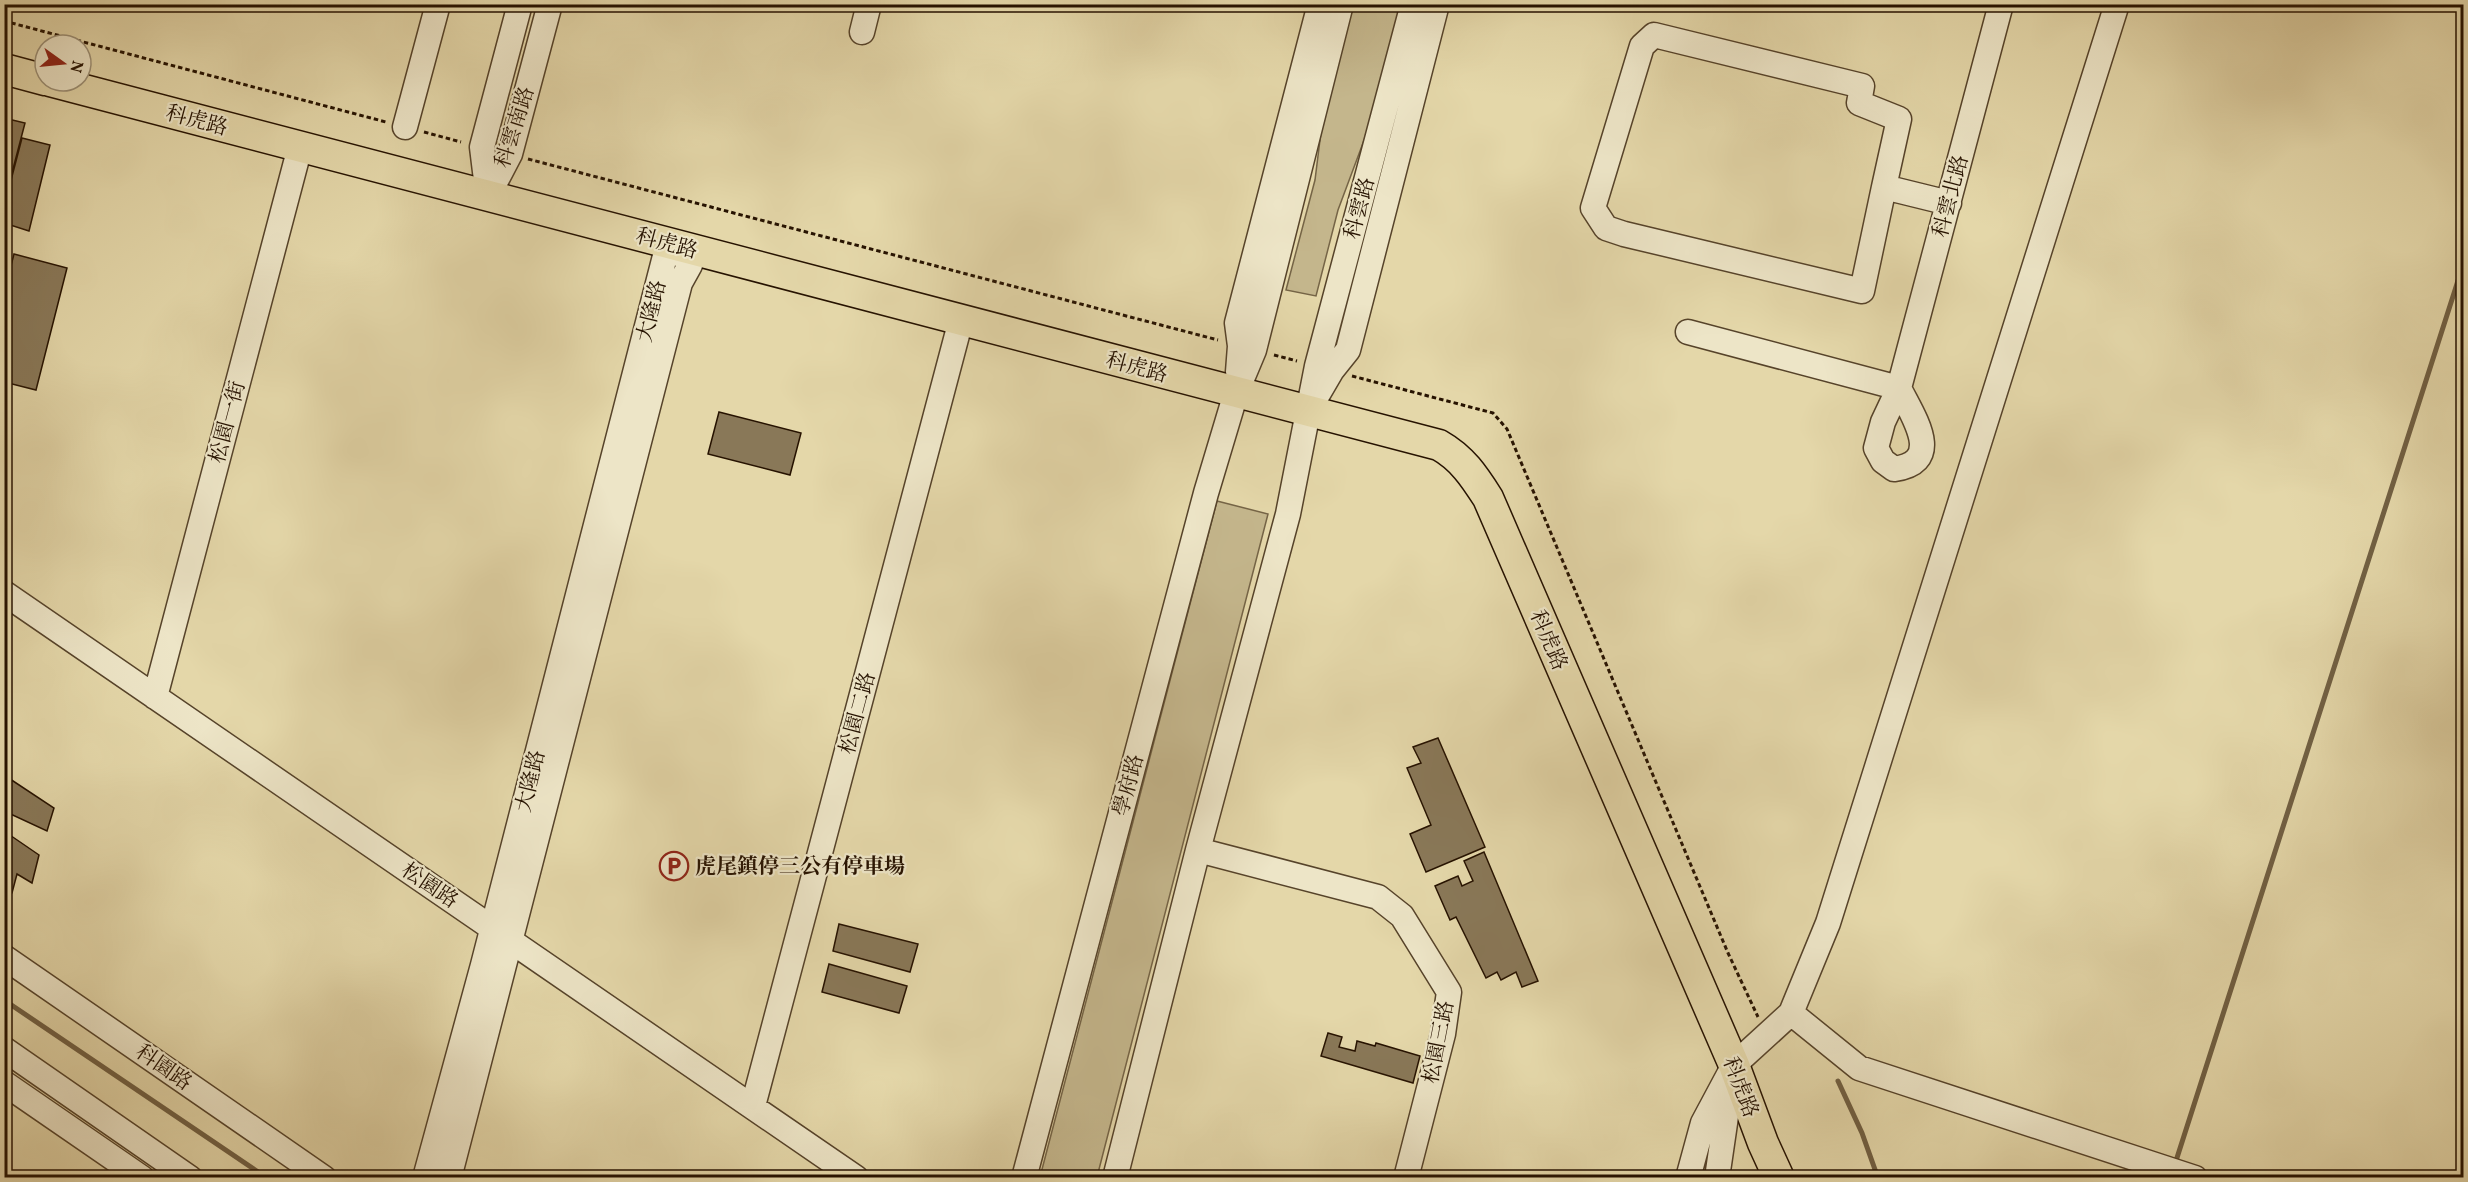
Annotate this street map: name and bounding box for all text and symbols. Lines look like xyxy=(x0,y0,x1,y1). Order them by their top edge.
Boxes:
north arrow xyxy=(33,33,93,93)
text: N xyxy=(63,58,88,75)
street label: 科雲南路 xyxy=(489,83,542,172)
street label: 科虎路 xyxy=(162,99,231,144)
street label: 科雲北路 xyxy=(1927,152,1976,241)
street label: 科雲路 xyxy=(1338,174,1383,243)
street label: 科虎路 xyxy=(632,222,701,267)
street label: 大隆路 xyxy=(631,277,674,345)
street label: 科虎路 xyxy=(1102,346,1171,391)
street label: 松園一街 xyxy=(204,378,253,467)
street label: 科虎路 xyxy=(1522,606,1573,675)
street label: 松園二路 xyxy=(834,669,883,758)
street label: 大隆路 xyxy=(510,747,553,815)
street label: 學府路 xyxy=(1107,751,1152,820)
parking icon: 虎尾鎮停三公有停車場 xyxy=(658,850,690,882)
place label: 虎尾鎮停三公有停車場 xyxy=(695,853,905,882)
street label: 松園路 xyxy=(395,857,463,916)
street label: 松園三路 xyxy=(1417,998,1462,1086)
street label: 科園路 xyxy=(129,1038,197,1098)
street label: 科虎路 xyxy=(1715,1053,1764,1122)

